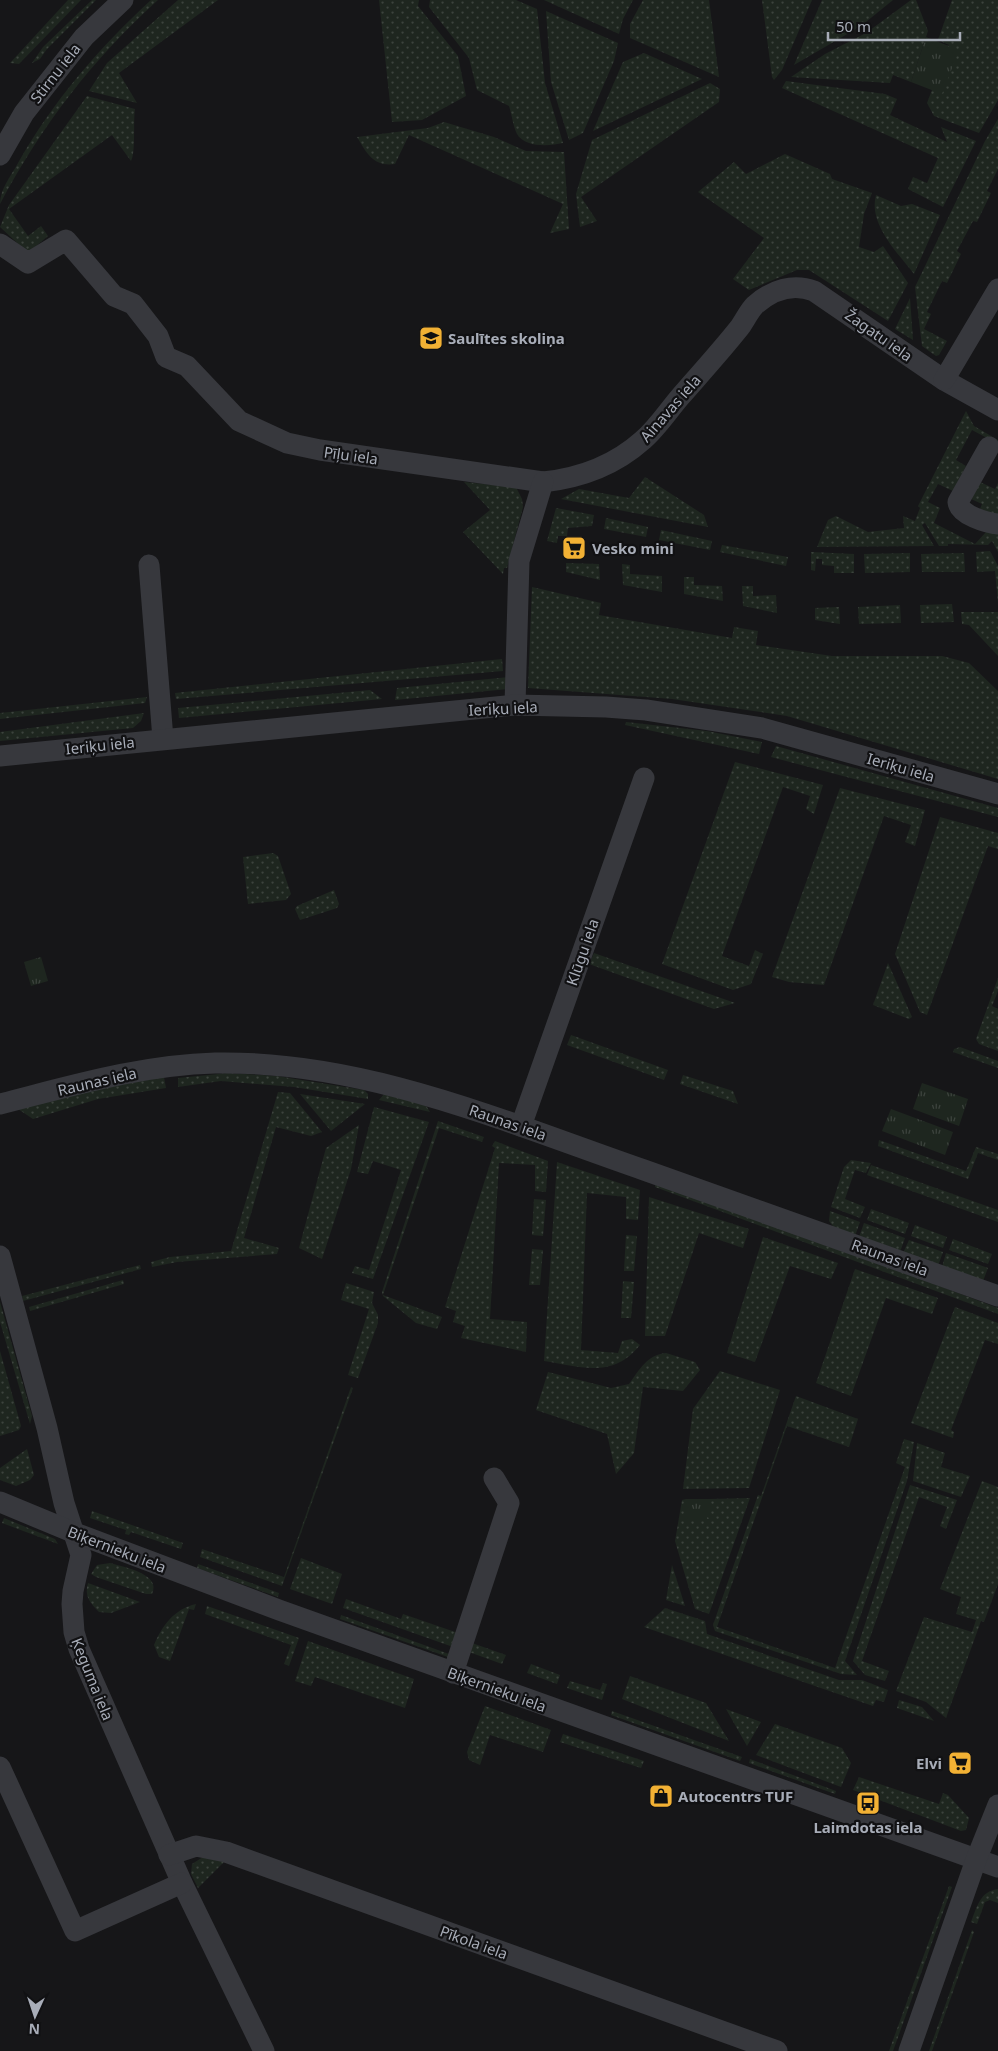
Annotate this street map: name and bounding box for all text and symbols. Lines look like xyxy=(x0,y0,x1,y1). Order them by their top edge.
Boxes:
scale bar xyxy=(828,10,960,42)
text: 50 m xyxy=(836,16,871,36)
street label: Stirnu iela xyxy=(25,39,85,107)
street label: Žagatu iela xyxy=(841,304,917,366)
school or university icon: Saulītes skoliņa xyxy=(418,325,444,351)
place label: Saulītes skoliņa xyxy=(448,328,565,348)
street label: Ainavas iela xyxy=(635,370,705,446)
street label: Pīļu iela xyxy=(323,441,379,469)
supermarket icon: Vesko mini xyxy=(561,535,587,561)
place label: Vesko mini xyxy=(592,538,674,558)
street label: Ieriķu iela xyxy=(468,696,538,720)
street label: Ieriķu iela xyxy=(64,731,136,759)
street label: Ieriķu iela xyxy=(865,748,937,786)
street label: Klūgu iela xyxy=(561,916,603,988)
street label: Raunas iela xyxy=(56,1062,138,1100)
street label: Raunas iela xyxy=(467,1099,549,1145)
street label: Raunas iela xyxy=(849,1234,931,1280)
street label: Biķernieku iela xyxy=(65,1521,169,1577)
street label: Ķeguma iela xyxy=(67,1635,119,1723)
street label: Biķernieku iela xyxy=(445,1662,549,1716)
supermarket icon: Elvi xyxy=(947,1750,973,1776)
place label: Elvi xyxy=(916,1753,942,1773)
shop icon: Autocentrs TUF xyxy=(648,1783,674,1809)
place label: Autocentrs TUF xyxy=(678,1786,793,1806)
bus stop icon: Laimdotas iela xyxy=(855,1790,881,1816)
place label: Laimdotas iela xyxy=(813,1817,923,1837)
street label: Pīkola iela xyxy=(437,1920,511,1964)
north arrow xyxy=(10,1991,60,2041)
text: N xyxy=(28,2020,40,2039)

